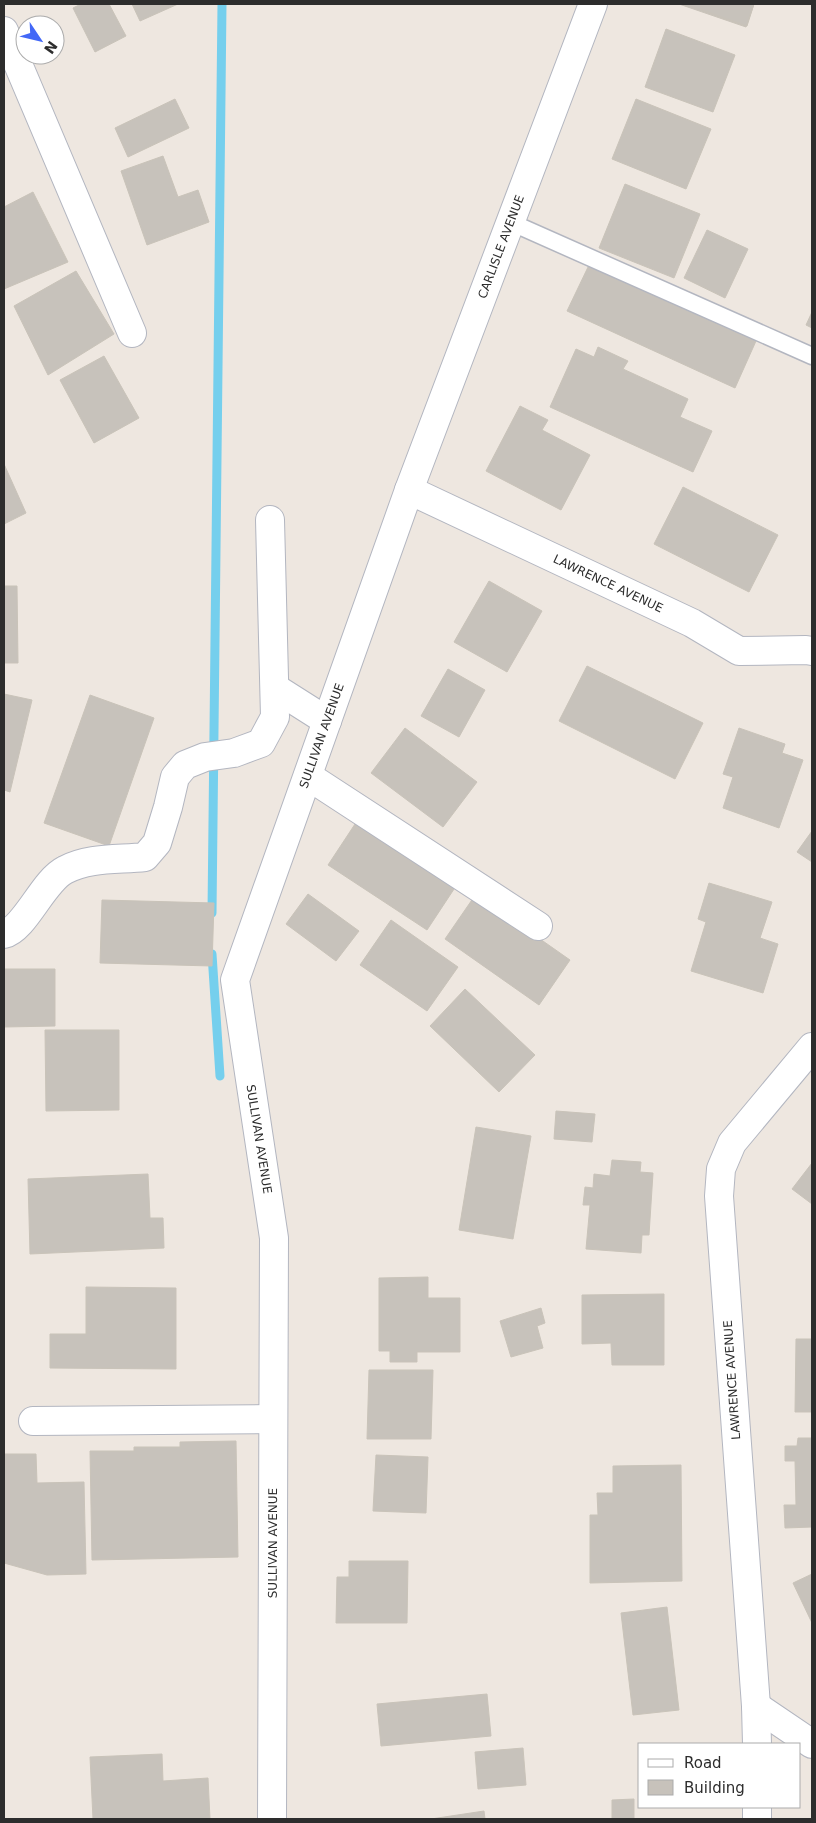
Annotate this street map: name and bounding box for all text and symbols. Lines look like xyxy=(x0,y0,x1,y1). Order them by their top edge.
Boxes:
north arrow xyxy=(15,15,65,65)
text: N xyxy=(41,38,61,57)
street label: CARLISLE AVENUE xyxy=(475,193,527,300)
street label: LAWRENCE AVENUE xyxy=(551,552,665,615)
street label: SULLIVAN AVENUE xyxy=(297,681,347,790)
street label: SULLIVAN AVENUE xyxy=(243,1083,275,1195)
street label: LAWRENCE AVENUE xyxy=(721,1320,743,1440)
street label: SULLIVAN AVENUE xyxy=(266,1488,280,1598)
legend xyxy=(638,1743,801,1808)
text: Road xyxy=(684,1754,722,1772)
text: Building xyxy=(684,1779,745,1797)

